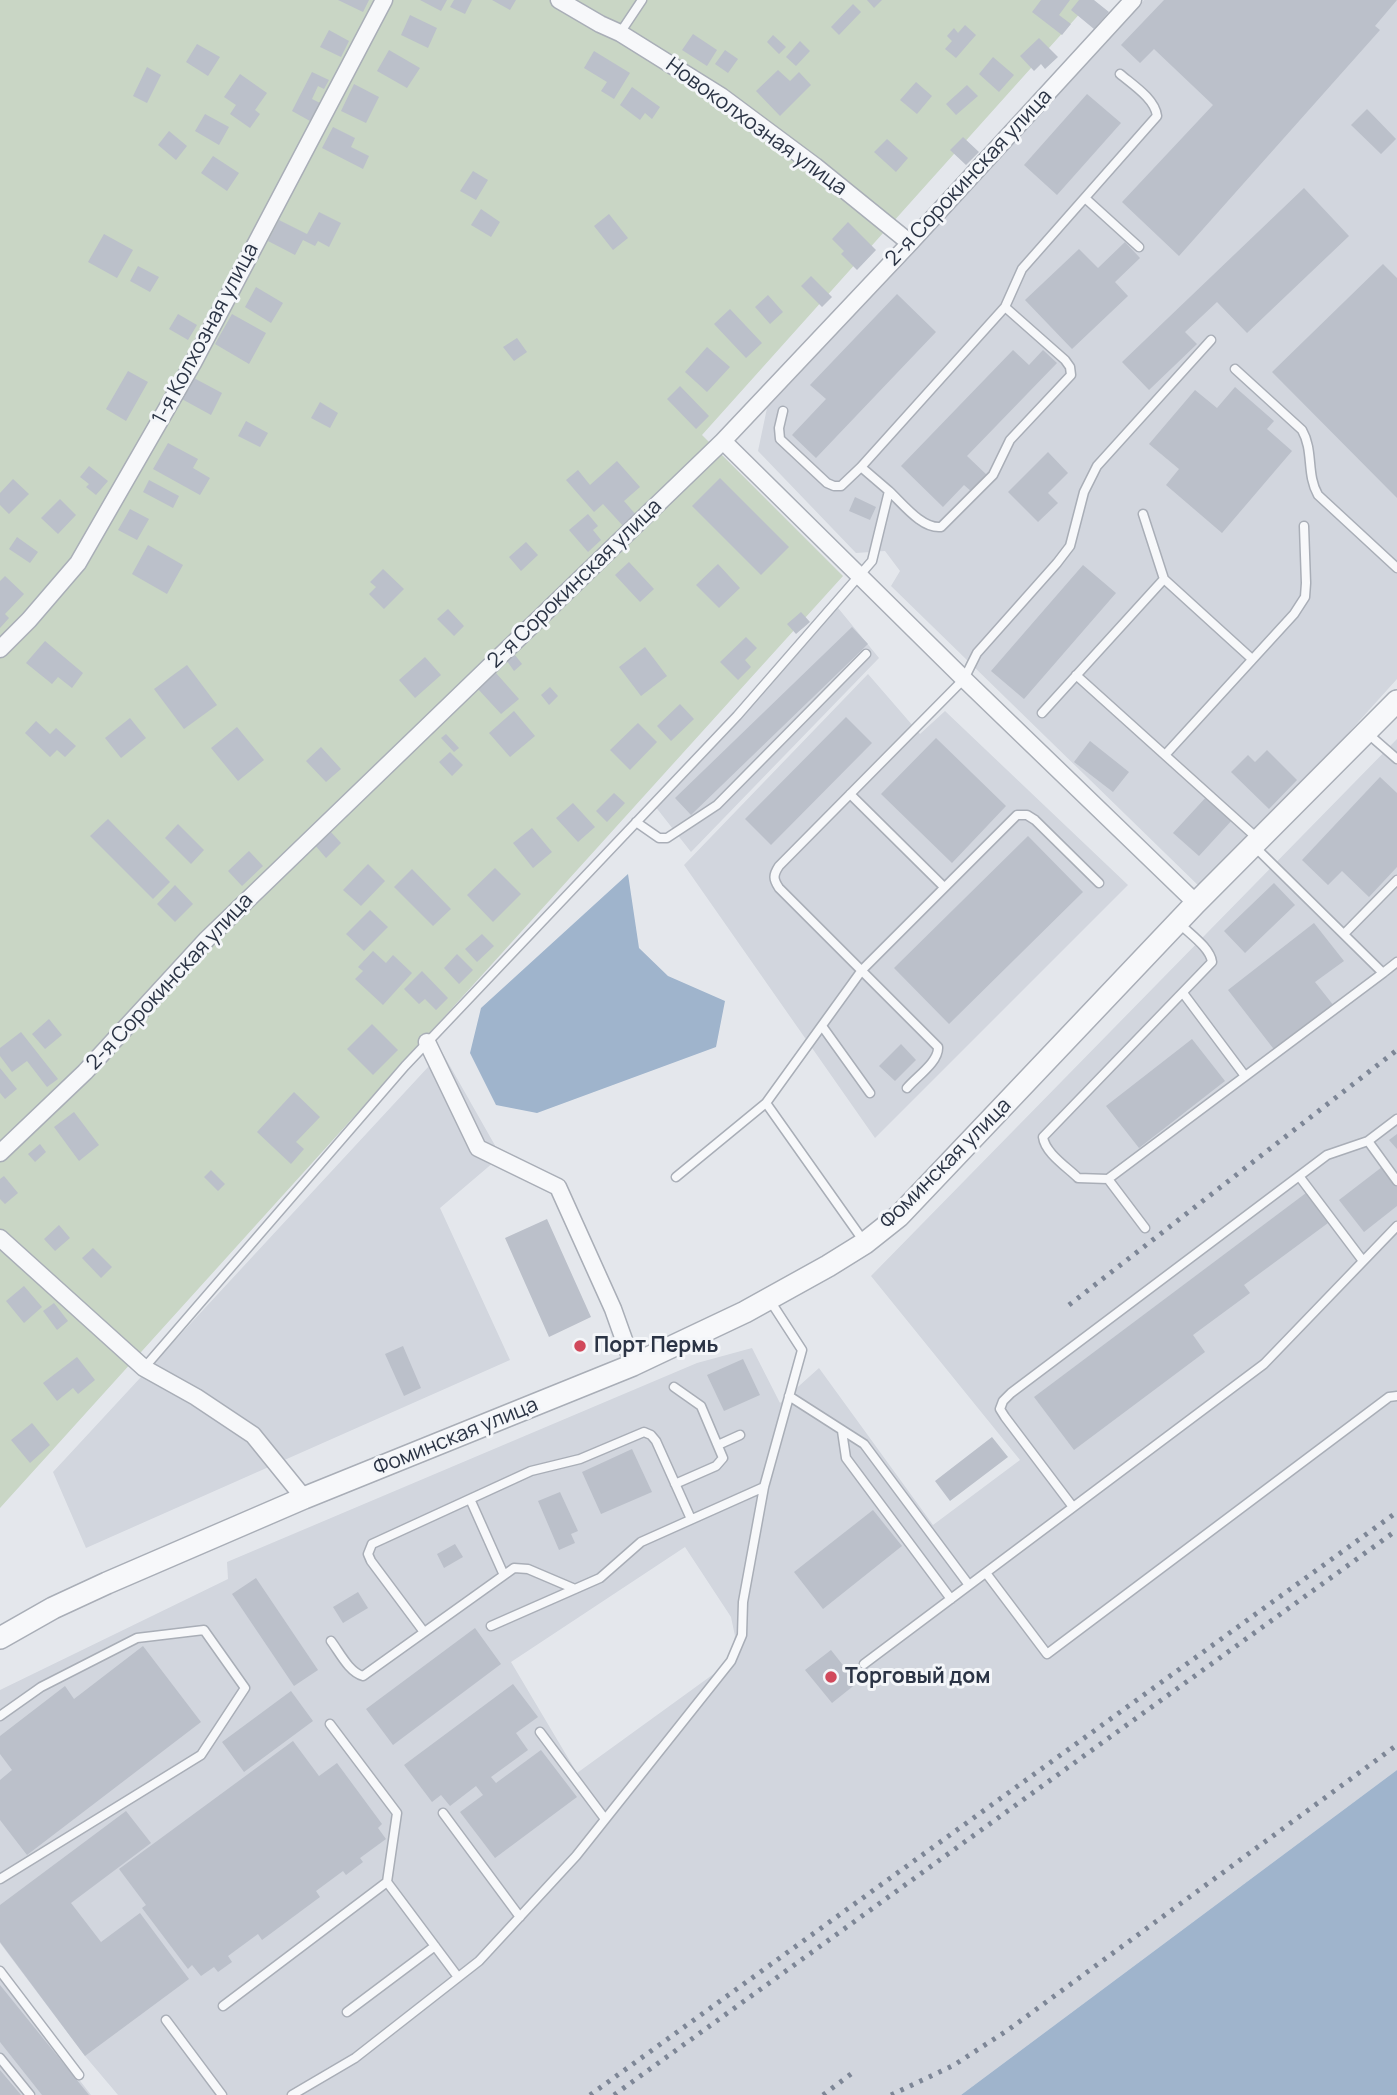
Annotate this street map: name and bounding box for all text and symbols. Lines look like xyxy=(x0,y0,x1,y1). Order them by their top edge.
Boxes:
street label: Новоколхозная улица xyxy=(660,53,852,201)
street label: 2-я Сорокинская улица xyxy=(881,84,1057,272)
street label: 1-я Колхозная улица xyxy=(148,239,264,429)
street label: 2-я Сорокинская улица xyxy=(483,494,667,674)
street label: 2-я Сорокинская улица xyxy=(82,888,258,1076)
street label: Фоминская улица xyxy=(875,1093,1017,1235)
place label: Порт Пермь xyxy=(594,1333,718,1359)
marker: Порт Пермь xyxy=(572,1338,588,1354)
street label: Фоминская улица xyxy=(370,1393,542,1481)
place label: Торговый дом xyxy=(845,1664,991,1690)
marker: Торговый дом xyxy=(823,1669,839,1685)

